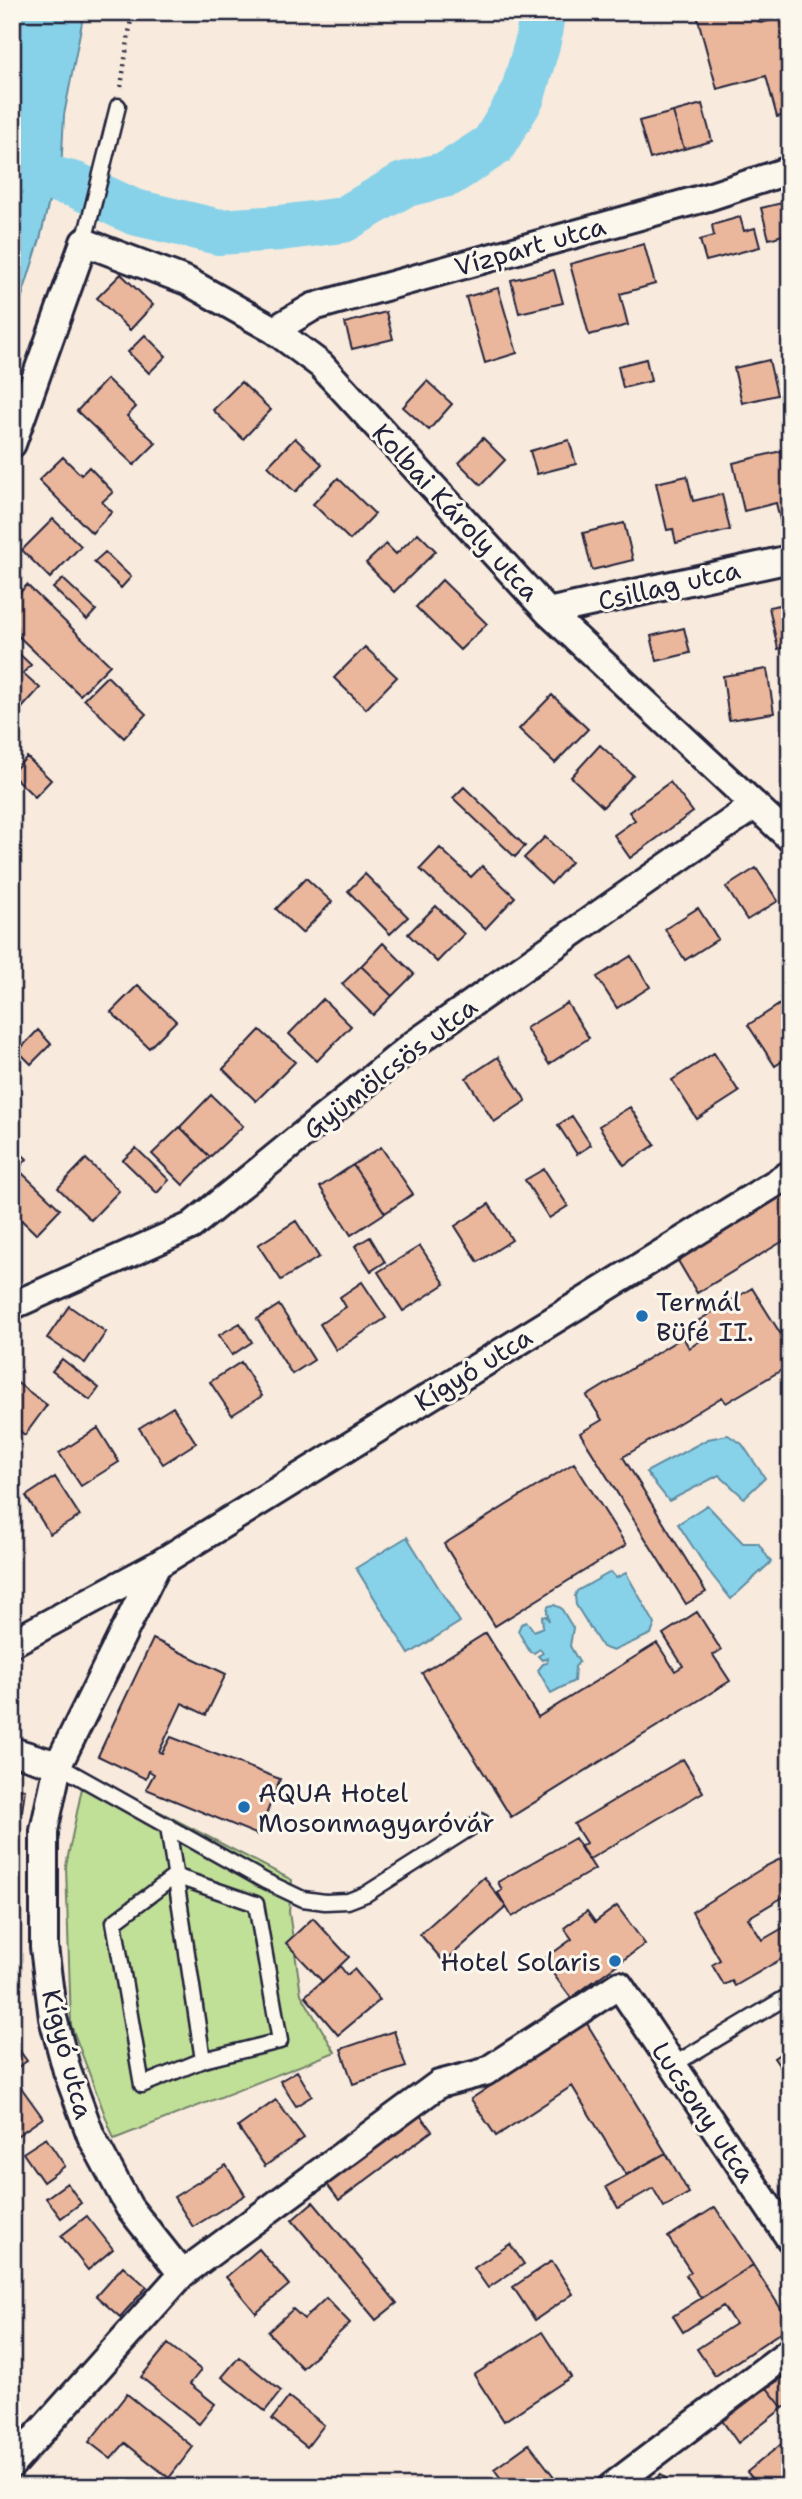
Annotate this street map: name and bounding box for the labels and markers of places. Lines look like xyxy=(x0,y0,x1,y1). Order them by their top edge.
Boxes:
place label: Termál Büfé II. xyxy=(656,1284,754,1349)
marker: Termál Büfé II. xyxy=(634,1308,650,1324)
place label: AQUA Hotel Mosonmagyaróvár xyxy=(258,1775,495,1840)
marker: AQUA Hotel Mosonmagyaróvár xyxy=(236,1799,252,1815)
place label: Hotel Solaris xyxy=(440,1944,601,1979)
marker: Hotel Solaris xyxy=(607,1953,623,1969)

